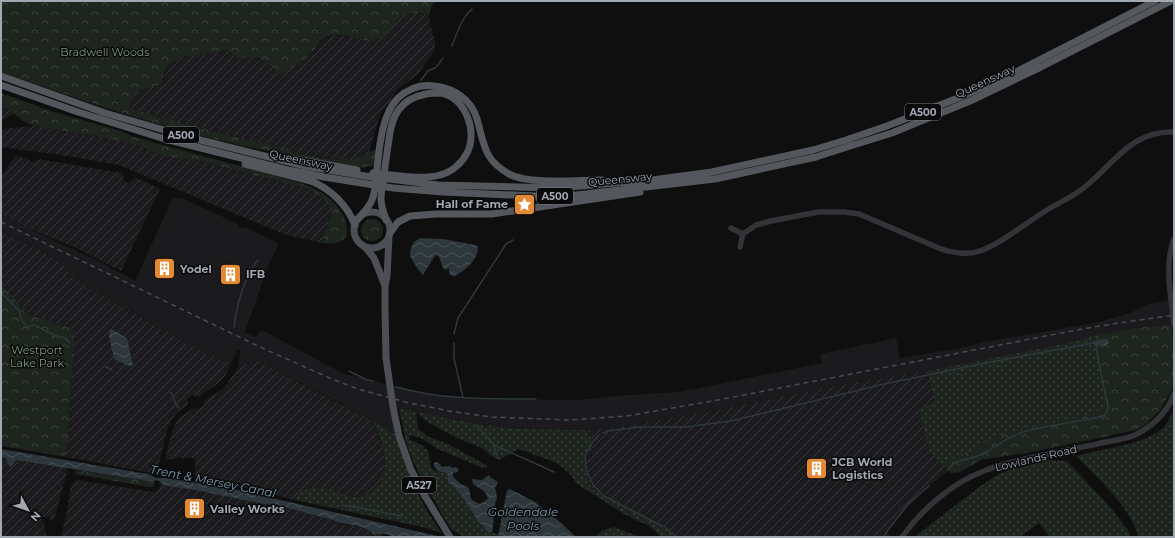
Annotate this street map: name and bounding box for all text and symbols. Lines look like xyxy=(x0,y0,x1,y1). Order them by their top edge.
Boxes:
park label: Bradwell Woods xyxy=(60,45,150,59)
street label: Queensway xyxy=(953,61,1017,101)
road number: A500 xyxy=(905,104,941,120)
road number: A500 xyxy=(163,127,199,143)
street label: Queensway xyxy=(268,146,334,174)
street label: Queensway xyxy=(587,169,653,189)
road number: A500 xyxy=(537,188,573,204)
place icon: Hall of Fame xyxy=(511,191,537,217)
place label: Hall of Fame xyxy=(436,197,508,211)
building icon: Yodel xyxy=(151,256,177,282)
building icon: IFB xyxy=(217,261,243,287)
place label: Yodel xyxy=(179,262,212,276)
place label: IFB xyxy=(246,267,265,281)
park label: Westport Lake Park xyxy=(10,343,64,370)
street label: Lowlands Road xyxy=(993,442,1079,474)
building icon: JCB World Logistics xyxy=(804,455,830,481)
place label: JCB World Logistics xyxy=(831,455,892,482)
water label: Trent & Mersey Canal xyxy=(149,461,278,501)
road number: A527 xyxy=(402,477,436,493)
north arrow xyxy=(8,490,48,530)
building icon: Valley Works xyxy=(181,496,207,522)
place label: Valley Works xyxy=(209,502,285,516)
water label: Goldendale Pools xyxy=(488,504,558,533)
text: N xyxy=(27,509,44,524)

